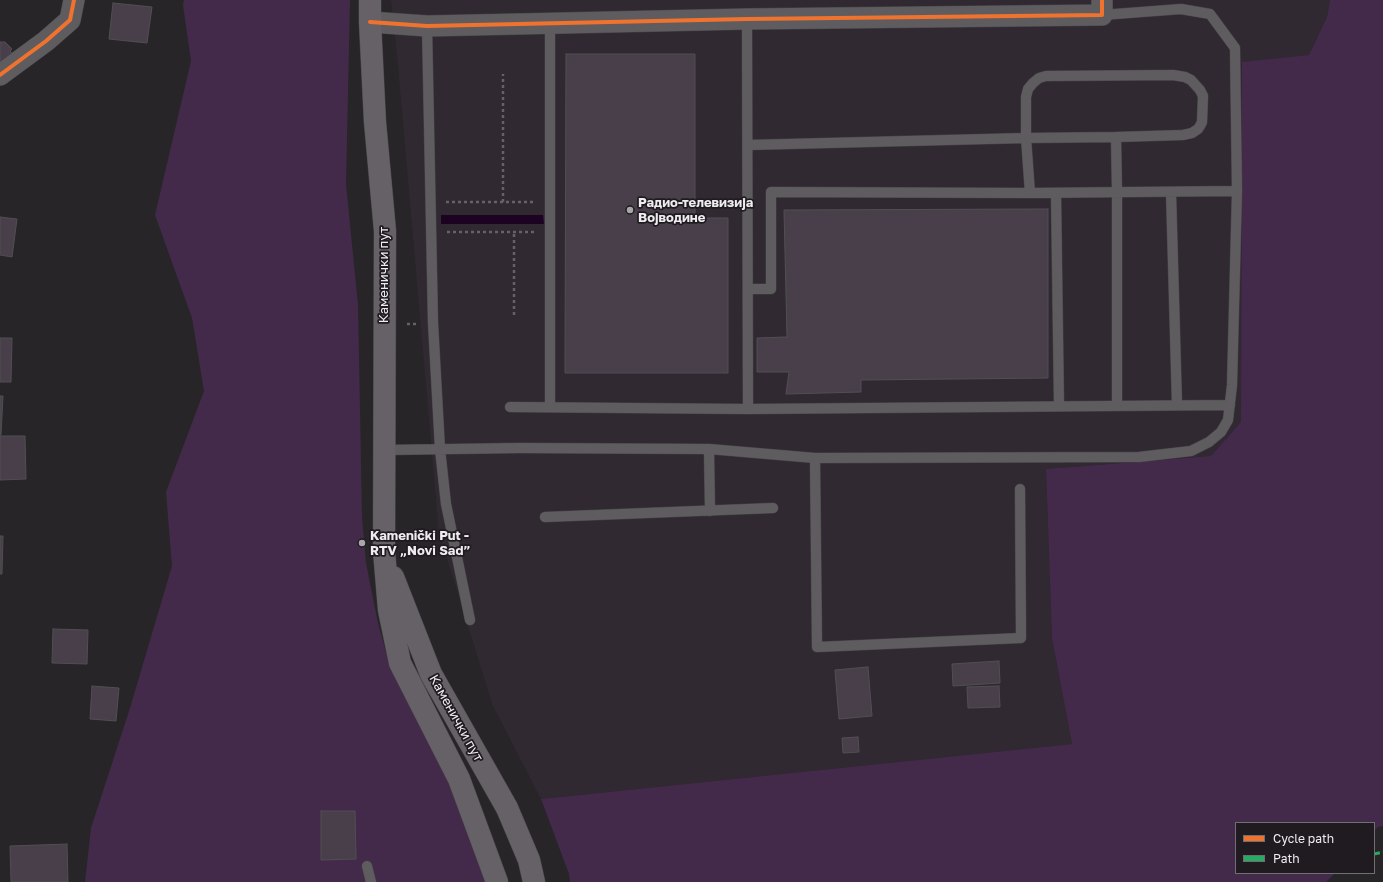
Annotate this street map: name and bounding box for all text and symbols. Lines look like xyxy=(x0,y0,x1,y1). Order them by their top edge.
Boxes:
place label: Радио-телевизија Војводине xyxy=(638,195,753,226)
marker: Радио-телевизија Војводине xyxy=(625,205,635,215)
street label: Каменички пут xyxy=(376,227,392,323)
place label: Kamenički Put - RTV „Novi Sad” xyxy=(370,528,470,559)
marker: Kamenički Put - RTV „Novi Sad” xyxy=(357,538,367,548)
street label: Каменички пут xyxy=(426,672,486,764)
legend xyxy=(1235,822,1375,874)
text: Cycle path xyxy=(1273,831,1334,846)
text: Path xyxy=(1273,851,1300,866)

